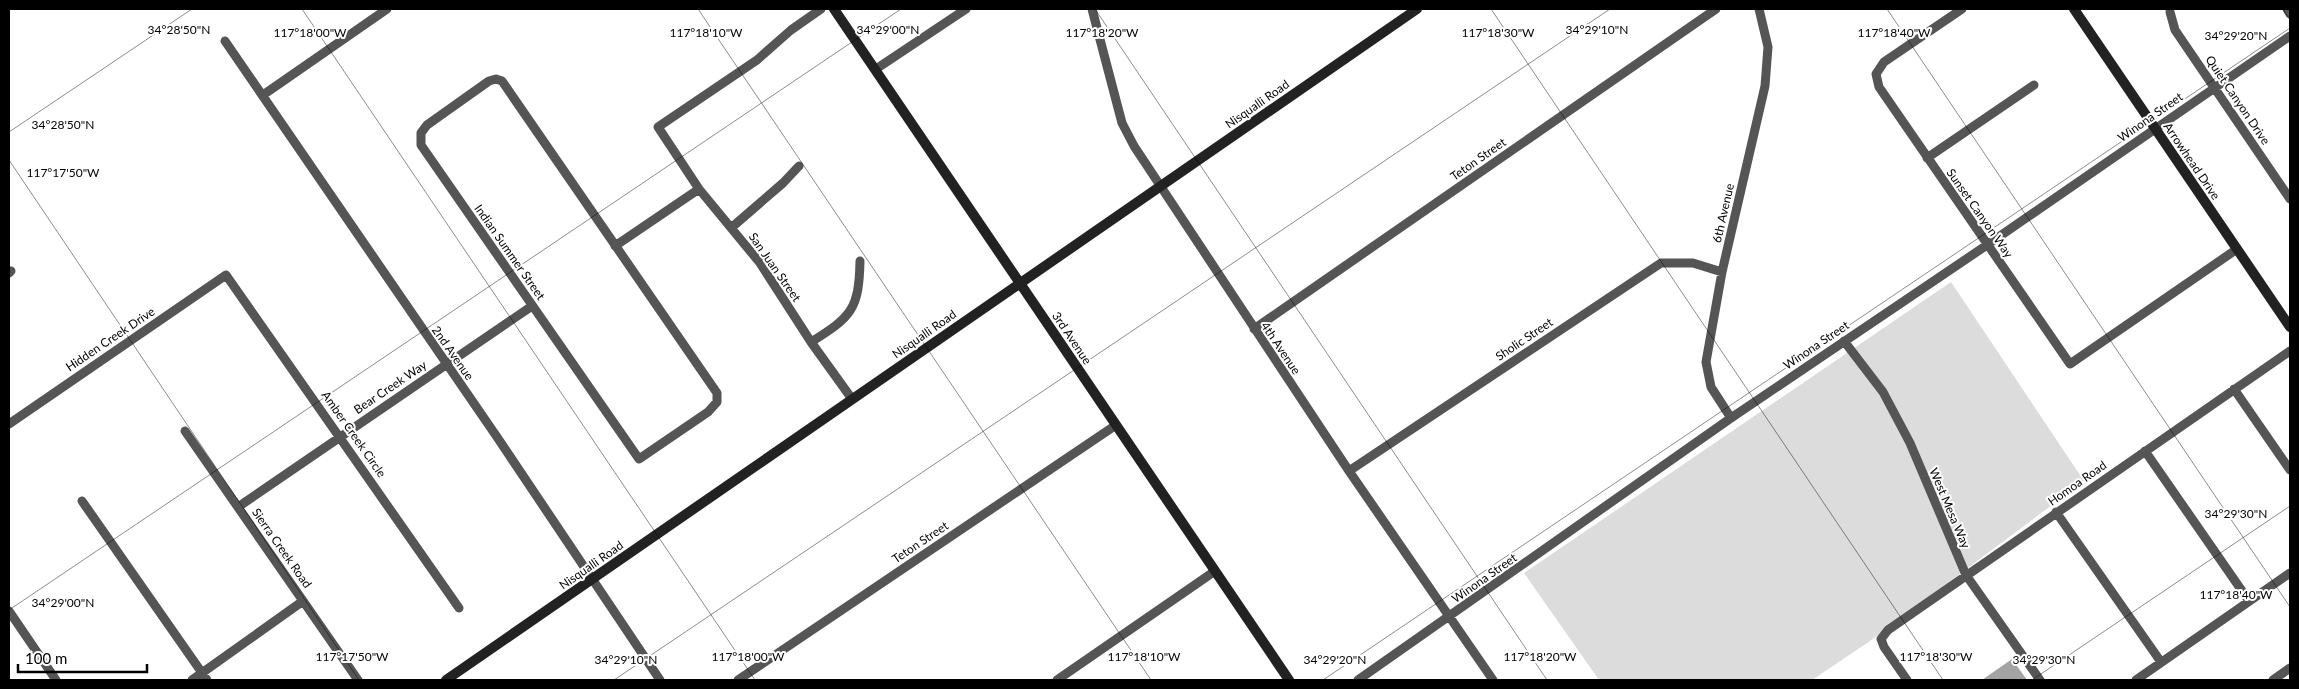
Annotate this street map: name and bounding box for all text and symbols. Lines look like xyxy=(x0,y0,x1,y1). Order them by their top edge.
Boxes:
text: 34°28'50"N xyxy=(148,22,210,37)
text: 34°29'00"N xyxy=(857,22,919,37)
text: 34°29'10"N xyxy=(1566,22,1628,37)
text: 117°18'00"W xyxy=(273,25,347,40)
text: 117°18'10"W xyxy=(669,25,743,40)
text: 117°18'20"W xyxy=(1065,25,1139,40)
text: 117°18'30"W xyxy=(1461,25,1535,40)
text: 117°18'40"W xyxy=(1857,25,1931,40)
text: 34°29'20"N xyxy=(2205,28,2267,43)
street label: Quiet Canyon Drive xyxy=(2203,52,2273,148)
street label: Nisqualli Road xyxy=(1222,76,1292,132)
street label: Winona Street xyxy=(2115,89,2186,145)
text: 34°28'50"N xyxy=(32,117,94,132)
street label: Arrowhead Drive xyxy=(2161,119,2223,203)
street label: Teton Street xyxy=(1447,134,1509,184)
text: 117°17'50"W xyxy=(26,165,100,180)
street label: Sunset Canyon Way xyxy=(1944,166,2017,261)
street label: 6th Avenue xyxy=(1709,182,1737,244)
street label: Indian Summer Street xyxy=(471,201,549,303)
street label: San Juan Street xyxy=(746,230,805,305)
street label: Hidden Creek Drive xyxy=(63,304,157,374)
street label: Nisqualli Road xyxy=(889,306,959,362)
street label: 3rd Avenue xyxy=(1049,309,1095,367)
street label: Sholic Street xyxy=(1492,314,1556,364)
street label: Winona Street xyxy=(1780,317,1852,372)
street label: 4th Avenue xyxy=(1258,319,1304,377)
street label: 2nd Avenue xyxy=(429,323,477,383)
street label: Bear Creek Way xyxy=(351,357,430,417)
street label: Amber Creek Circle xyxy=(319,388,389,480)
street label: Homoa Road xyxy=(2045,457,2109,509)
street label: West Mesa Way xyxy=(1926,466,1974,551)
street label: Sierra Creek Road xyxy=(249,505,315,591)
text: 34°29'30"N xyxy=(2205,506,2267,521)
street label: Teton Street xyxy=(889,517,951,566)
street label: Nisqualli Road xyxy=(556,537,626,593)
street label: Winona Street xyxy=(1449,550,1520,606)
text: 117°18'40"W xyxy=(2199,587,2273,602)
text: 34°29'00"N xyxy=(32,595,94,610)
scale bar xyxy=(18,642,146,674)
text: 100 m xyxy=(25,649,67,667)
text: 117°17'50"W xyxy=(315,649,389,664)
text: 117°18'00"W xyxy=(711,649,785,664)
text: 117°18'10"W xyxy=(1107,649,1181,664)
text: 117°18'20"W xyxy=(1503,649,1577,664)
text: 117°18'30"W xyxy=(1899,649,1973,664)
text: 34°29'10"N xyxy=(595,652,657,667)
text: 34°29'20"N xyxy=(1304,652,1366,667)
text: 34°29'30"N xyxy=(2013,652,2075,667)

